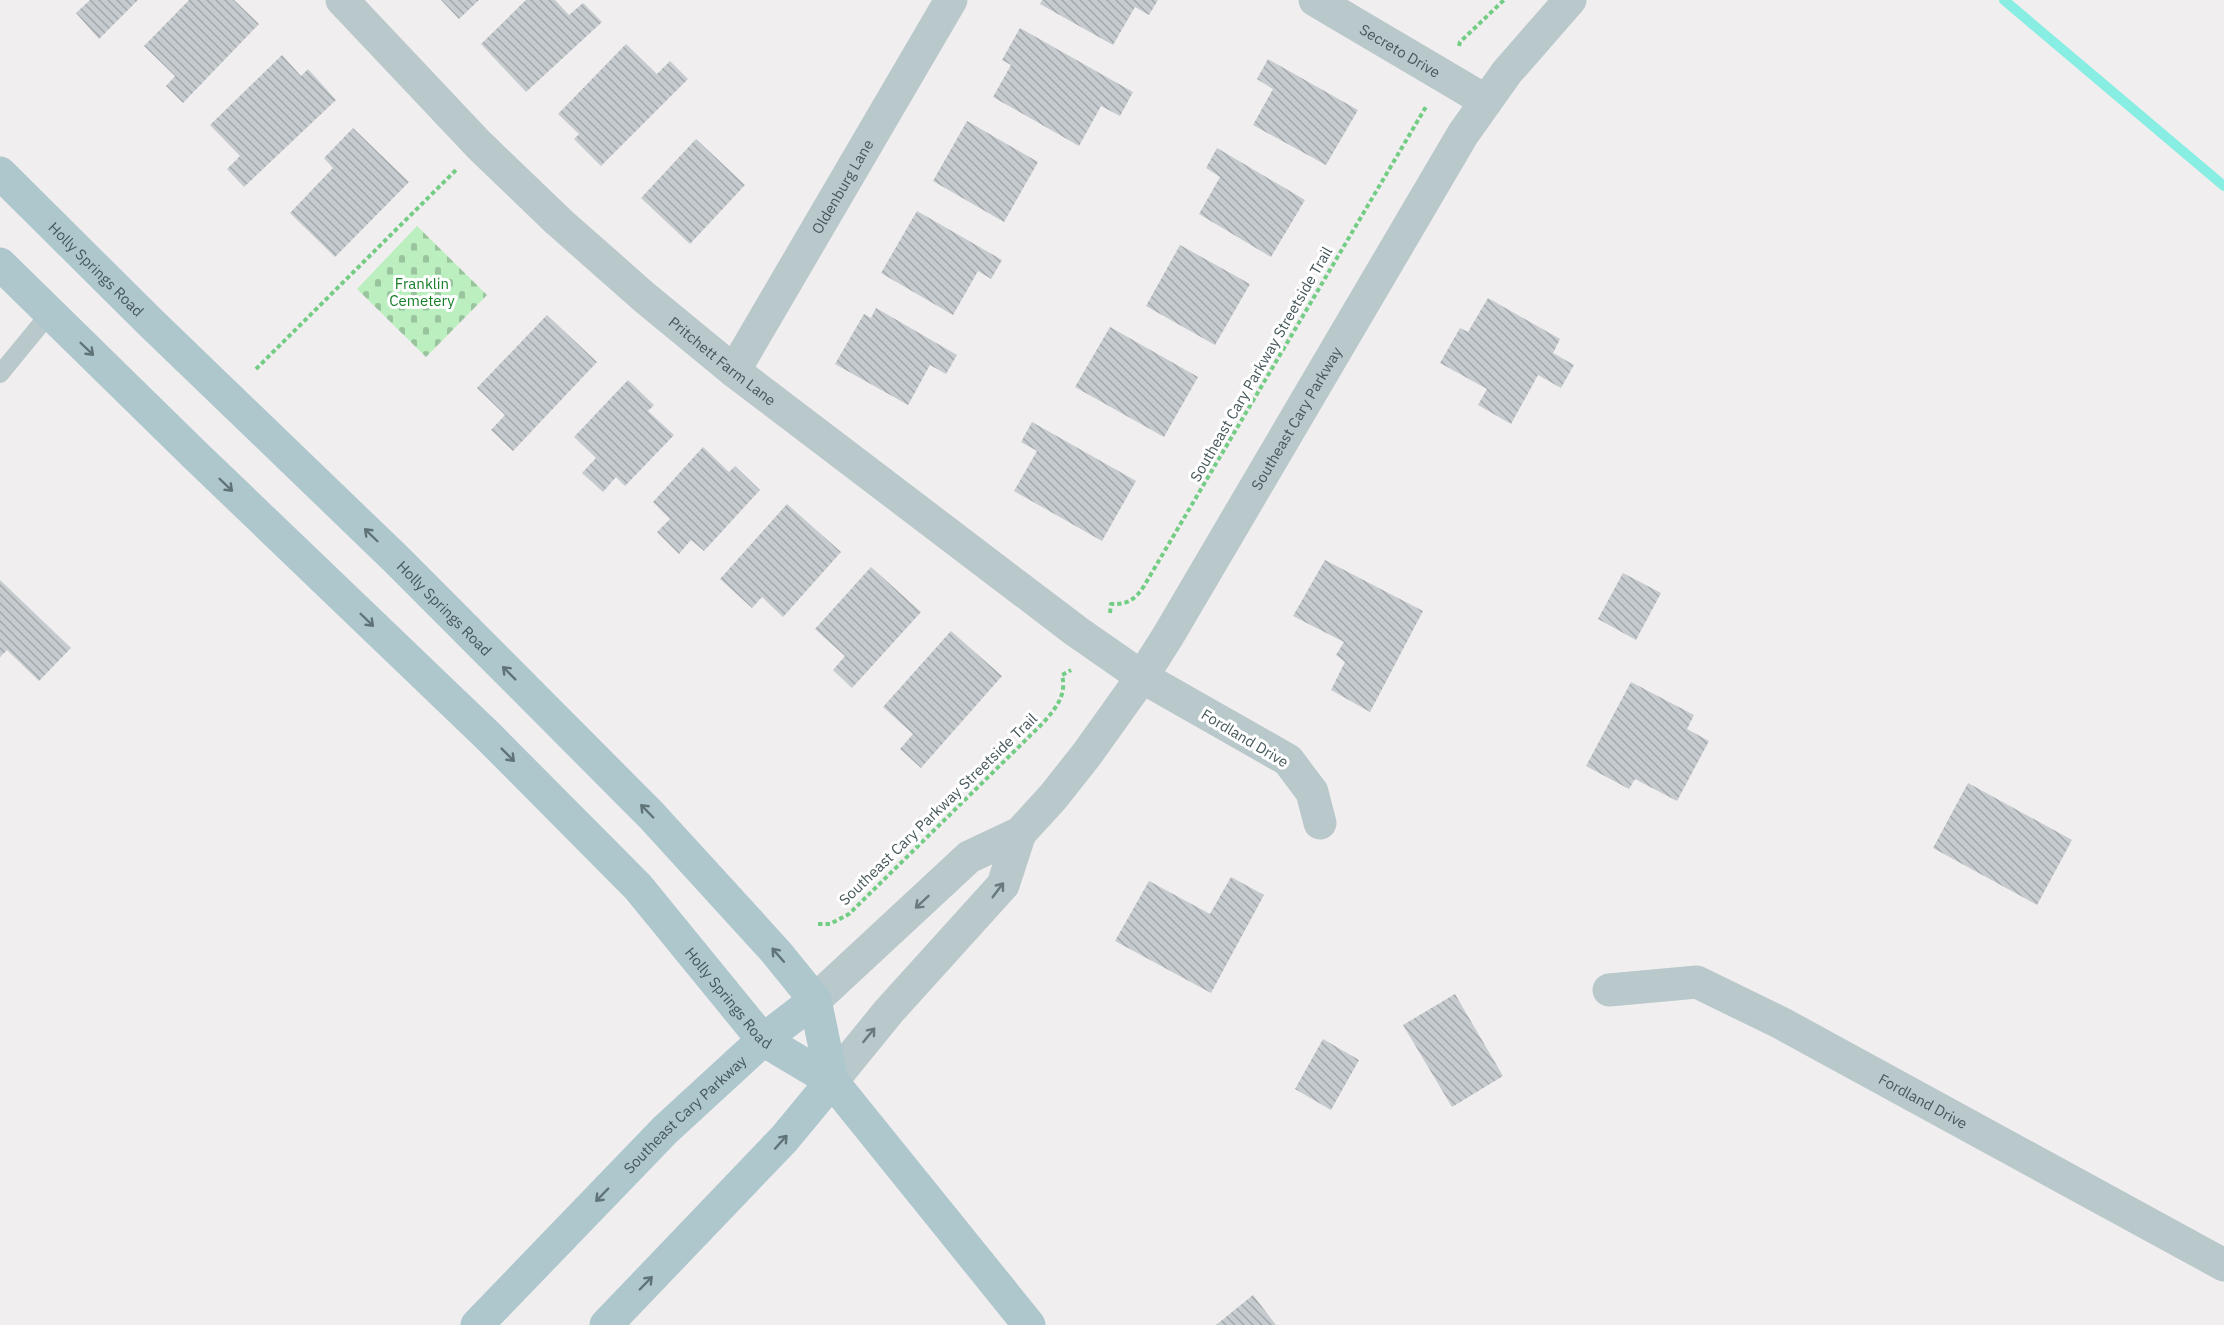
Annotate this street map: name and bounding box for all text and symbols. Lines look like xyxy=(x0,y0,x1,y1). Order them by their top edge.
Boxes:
street label: Secreto Drive xyxy=(1357,19,1444,81)
street label: Oldenburg Lane xyxy=(807,136,877,237)
street label: Holly Springs Road xyxy=(45,218,148,320)
street label: Southeast Cary Parkway Streetside Trail xyxy=(1186,243,1336,485)
park label: Franklin Cemetery xyxy=(389,274,455,310)
street label: Pritchett Farm Lane xyxy=(665,312,780,409)
one-way arrow xyxy=(79,342,94,356)
street label: Southeast Cary Parkway xyxy=(1247,342,1345,492)
one-way arrow xyxy=(219,478,234,492)
one-way arrow xyxy=(363,528,378,542)
street label: Holly Springs Road xyxy=(393,556,496,659)
one-way arrow xyxy=(360,612,375,627)
one-way arrow xyxy=(502,665,516,680)
street label: Fordland Drive xyxy=(1198,705,1292,771)
street label: Southeast Cary Parkway Streetside Trail xyxy=(835,709,1041,909)
one-way arrow xyxy=(500,748,515,763)
one-way arrow xyxy=(639,803,654,818)
one-way arrow xyxy=(992,882,1004,898)
one-way arrow xyxy=(914,895,929,909)
street label: Holly Springs Road xyxy=(681,943,776,1053)
one-way arrow xyxy=(771,948,785,963)
one-way arrow xyxy=(862,1028,875,1044)
street label: Southeast Cary Parkway xyxy=(619,1051,750,1177)
street label: Fordland Drive xyxy=(1876,1069,1971,1133)
one-way arrow xyxy=(774,1135,788,1150)
one-way arrow xyxy=(595,1188,609,1203)
one-way arrow xyxy=(639,1275,653,1290)

